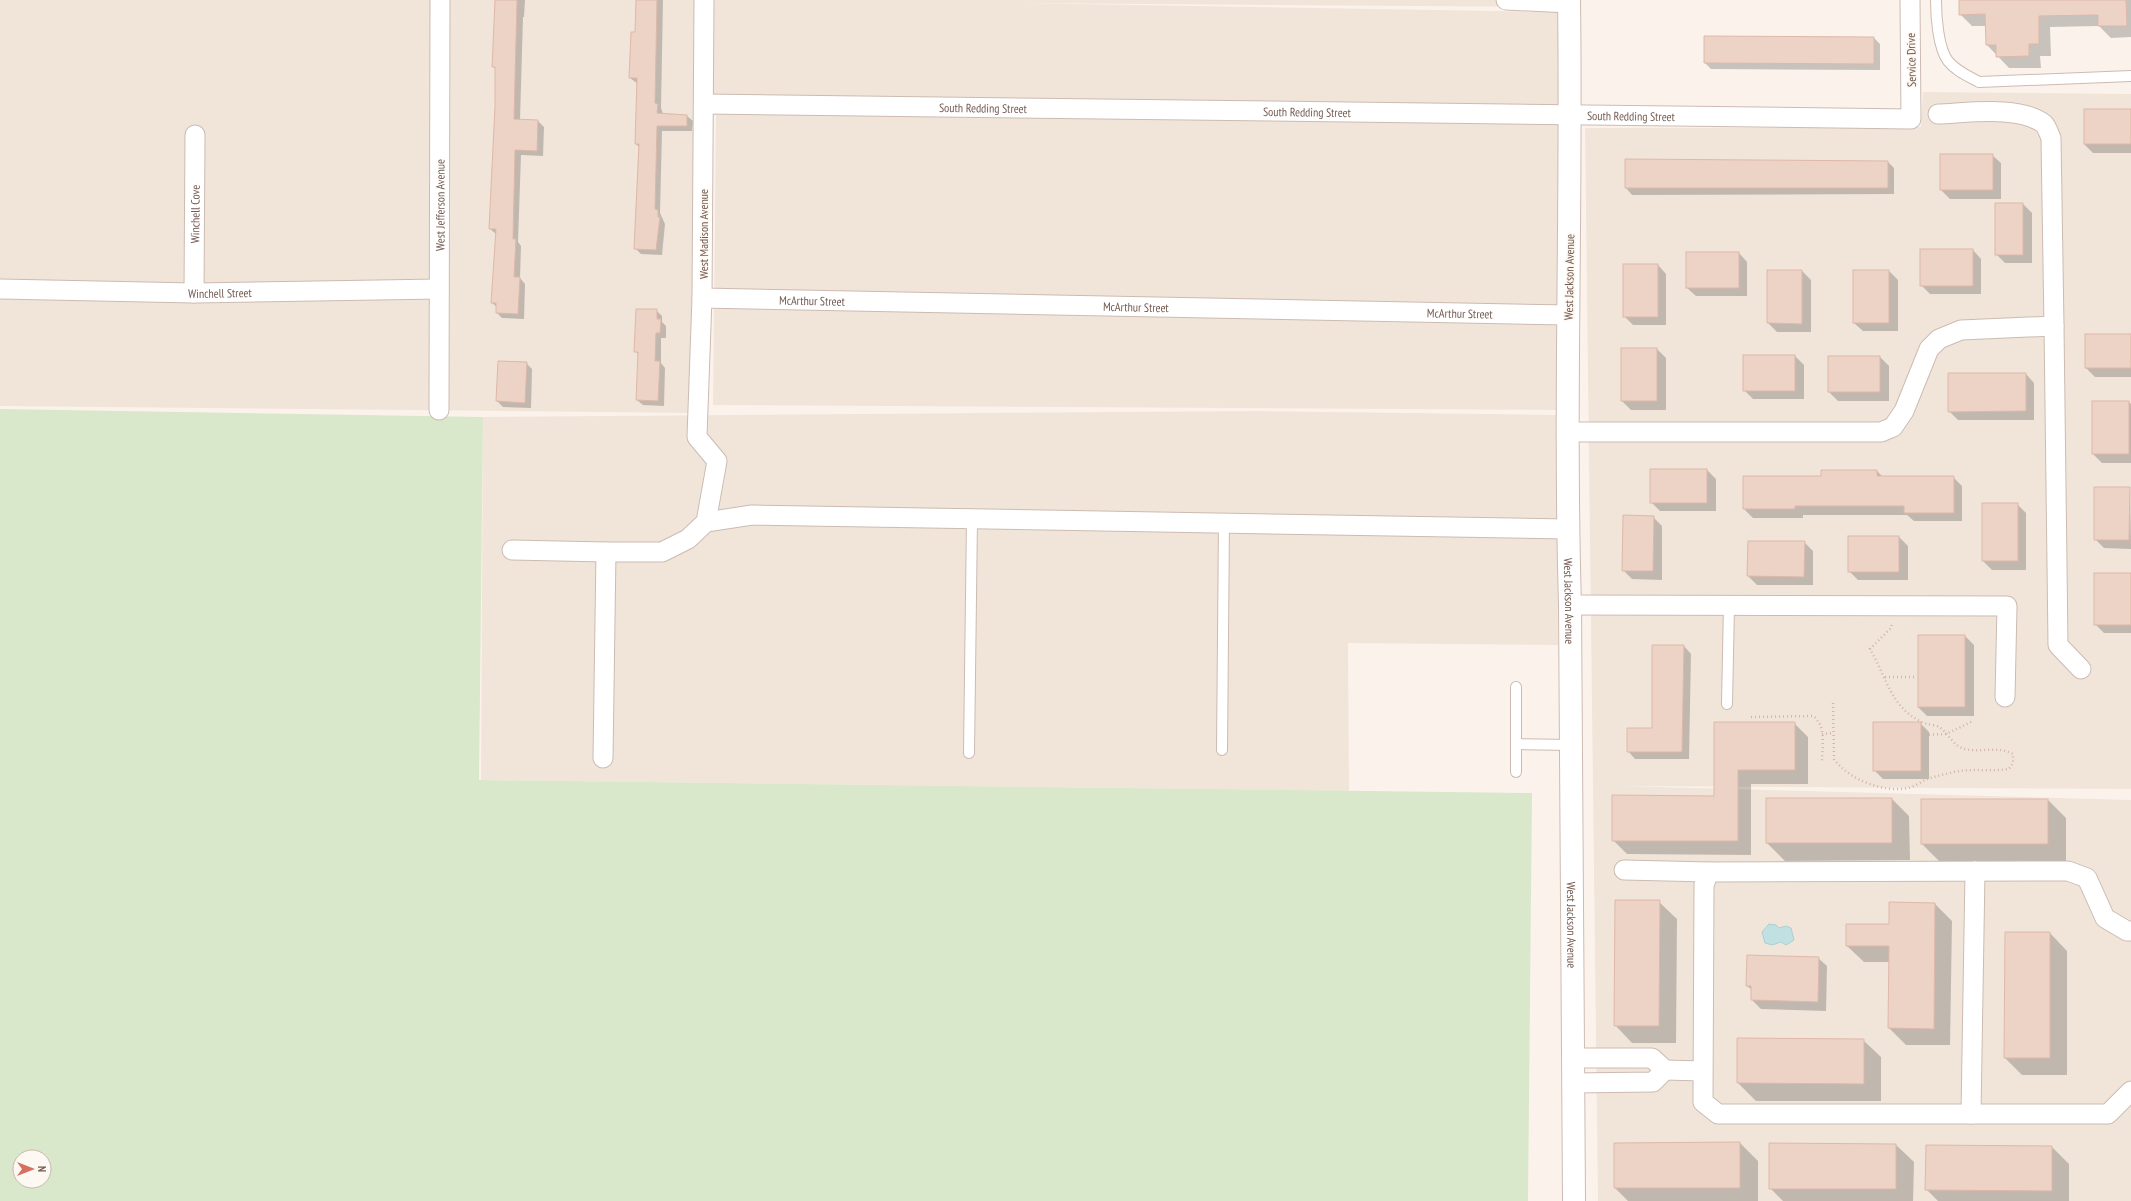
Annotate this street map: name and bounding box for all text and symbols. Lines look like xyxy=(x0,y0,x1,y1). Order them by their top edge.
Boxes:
street label: Service Drive xyxy=(1903,33,1919,87)
street label: South Redding Street xyxy=(939,99,1028,116)
street label: South Redding Street xyxy=(1263,103,1352,120)
street label: South Redding Street xyxy=(1587,107,1676,124)
street label: West Jefferson Avenue xyxy=(432,159,447,251)
street label: Winchell Cove xyxy=(187,185,202,243)
street label: West Madison Avenue xyxy=(696,189,711,279)
street label: West Jackson Avenue xyxy=(1561,234,1577,320)
street label: Winchell Street xyxy=(188,285,253,301)
street label: McArthur Street xyxy=(779,292,846,308)
street label: McArthur Street xyxy=(1103,298,1170,315)
street label: McArthur Street xyxy=(1427,305,1494,321)
street label: West Jackson Avenue xyxy=(1561,558,1578,644)
street label: West Jackson Avenue xyxy=(1564,882,1580,968)
north arrow xyxy=(12,1149,52,1189)
text: N xyxy=(35,1166,49,1172)

